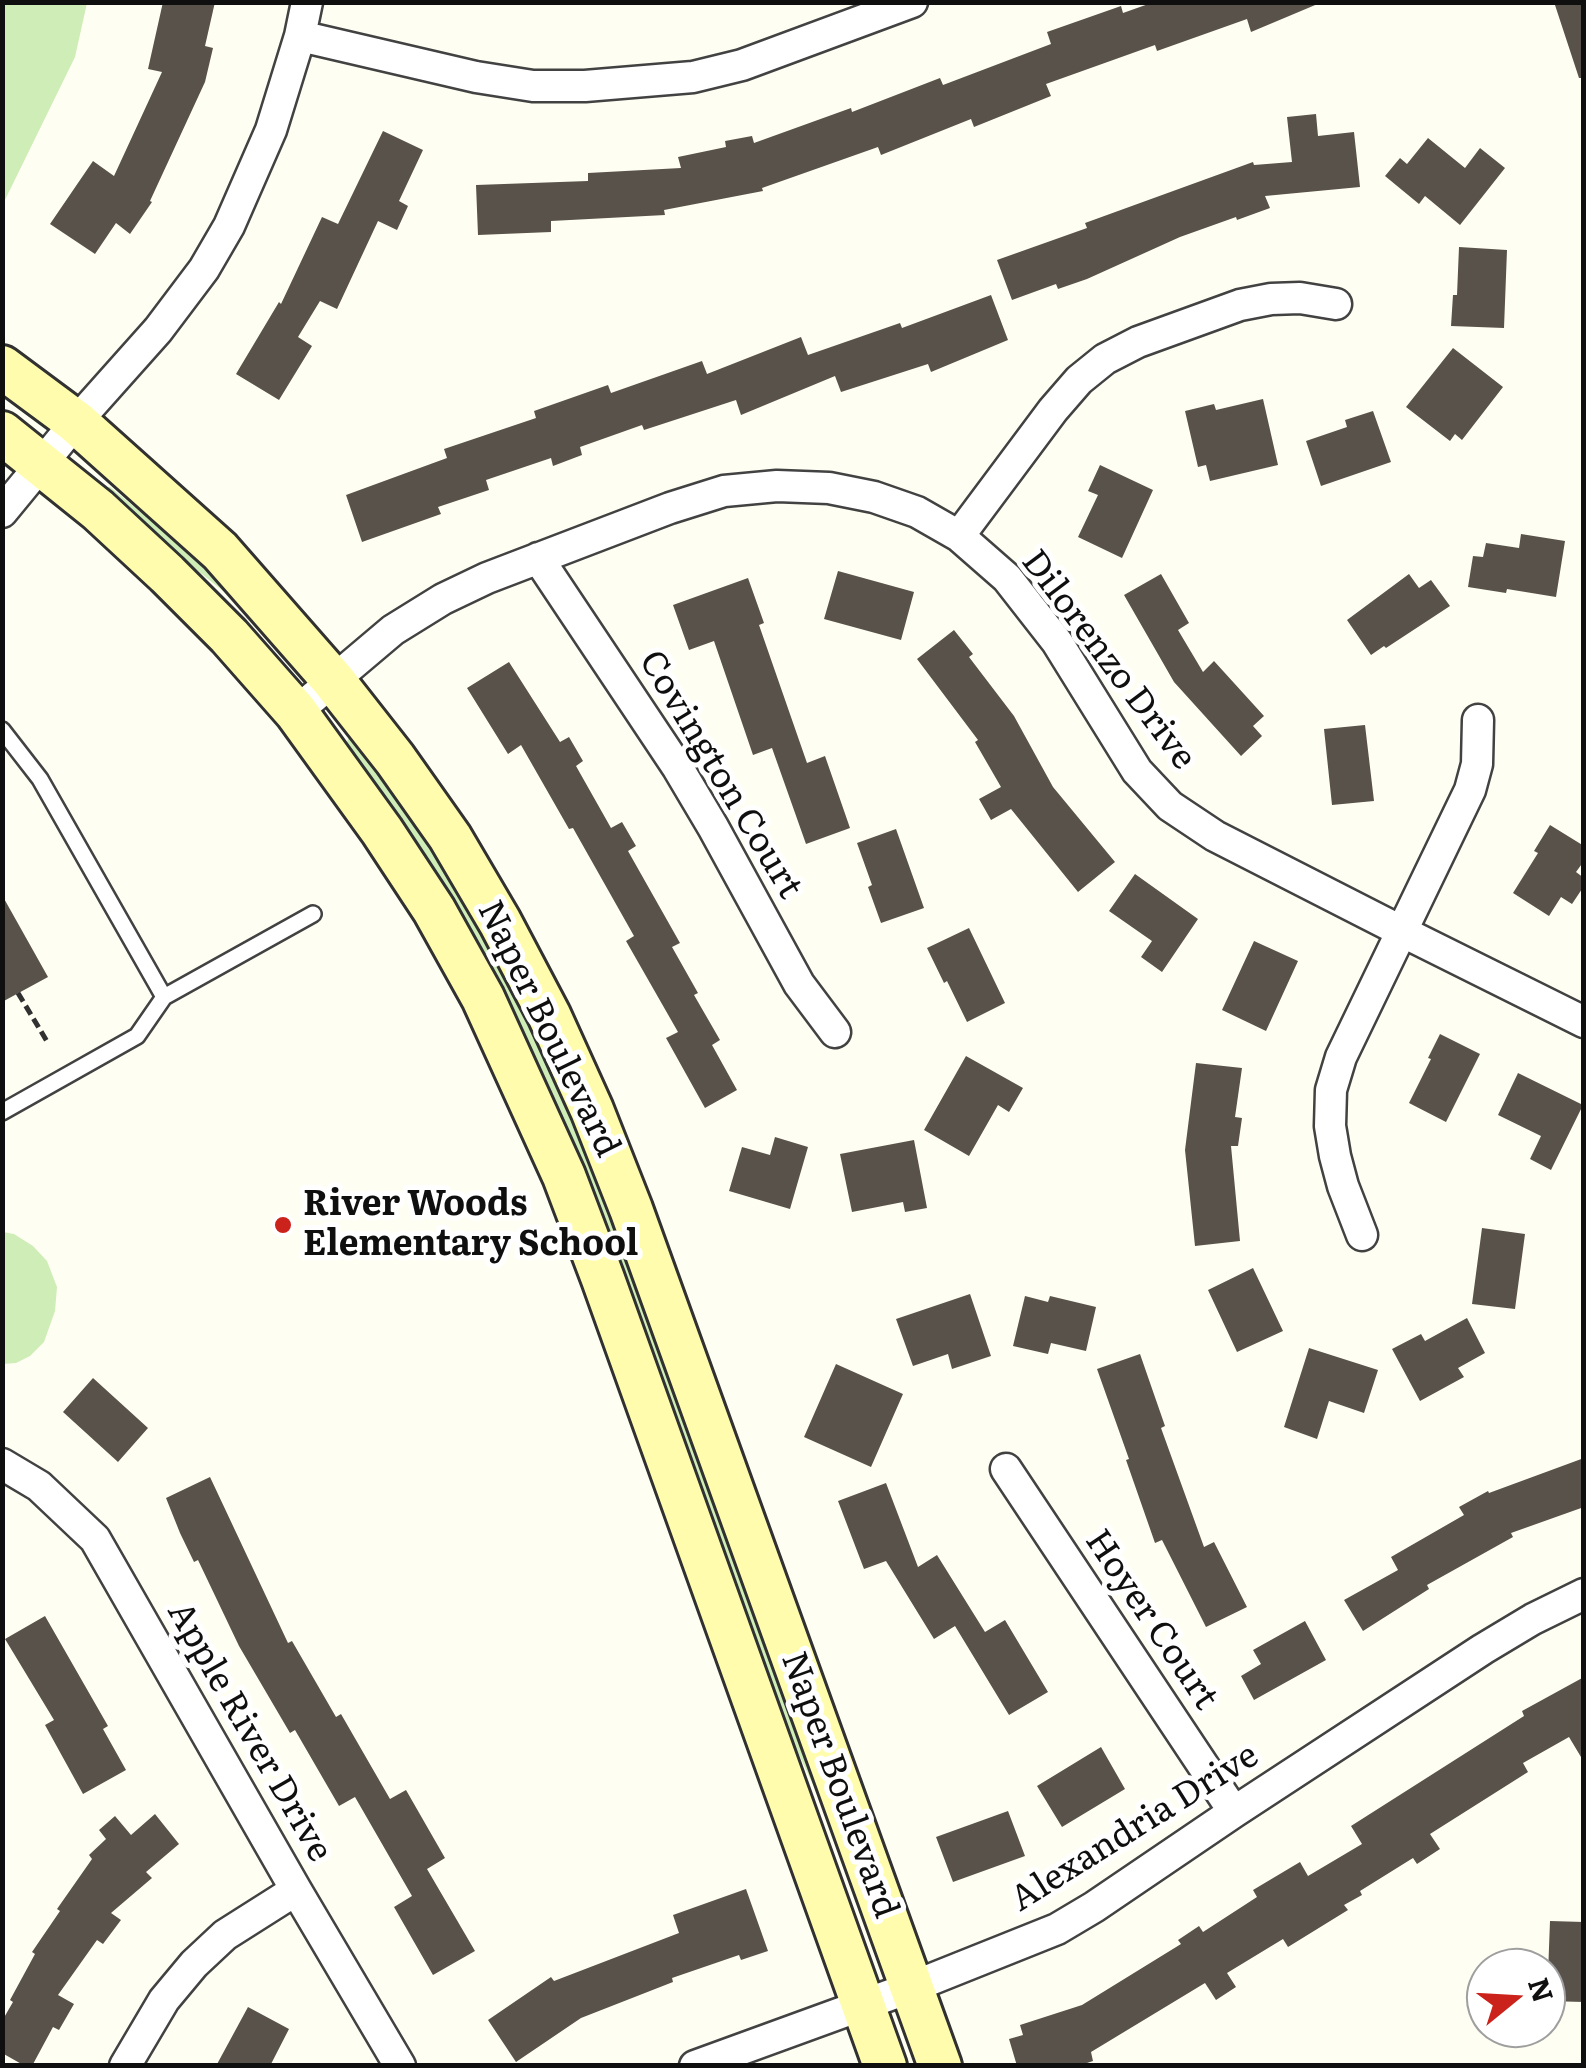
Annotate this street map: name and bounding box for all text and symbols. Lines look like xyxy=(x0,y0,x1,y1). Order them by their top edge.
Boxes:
street label: Dilorenzo Drive xyxy=(1012,542,1204,778)
street label: Covington Court xyxy=(630,644,810,906)
street label: Naper Boulevard xyxy=(468,894,628,1164)
place label: River Woods Elementary School xyxy=(303,1184,638,1266)
marker: River Woods Elementary School xyxy=(272,1214,294,1236)
street label: Hoyer Court xyxy=(1076,1522,1226,1718)
street label: Apple River Drive xyxy=(158,1595,340,1869)
street label: Naper Boulevard xyxy=(771,1646,907,1924)
street label: Alexandria Drive xyxy=(1004,1735,1266,1921)
north arrow xyxy=(1466,1948,1566,2048)
text: N xyxy=(1519,1972,1566,2007)

